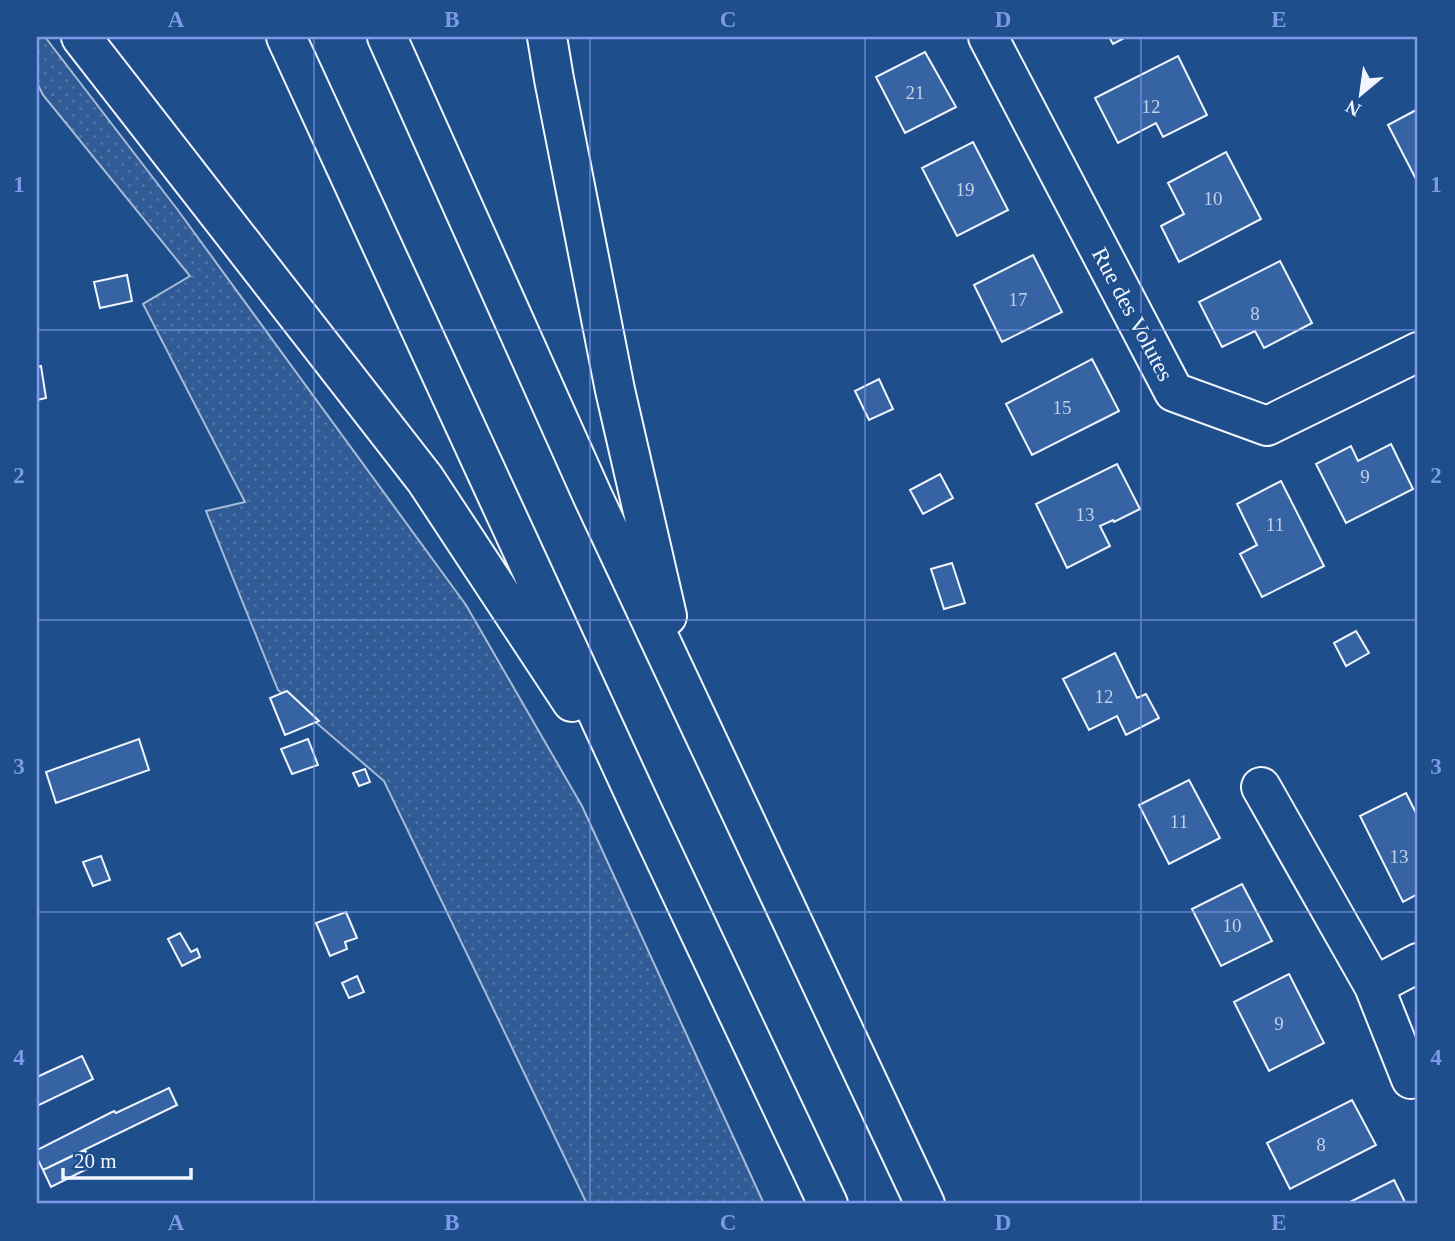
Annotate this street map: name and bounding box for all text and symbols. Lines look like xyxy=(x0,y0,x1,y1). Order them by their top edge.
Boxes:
text: A xyxy=(168,7,185,32)
text: B xyxy=(444,7,460,32)
text: C xyxy=(720,7,736,32)
text: D xyxy=(995,7,1011,32)
text: E xyxy=(1271,7,1287,32)
north arrow xyxy=(1326,60,1396,130)
house number: 21 xyxy=(906,82,925,103)
house number: 12 xyxy=(1142,96,1161,117)
text: N xyxy=(1342,96,1364,121)
text: 1 xyxy=(13,172,25,197)
text: 1 xyxy=(1430,172,1442,197)
house number: 19 xyxy=(956,179,975,200)
house number: 10 xyxy=(1204,188,1223,209)
street label: Rue des Volutes xyxy=(1087,243,1178,385)
house number: 17 xyxy=(1009,289,1028,310)
house number: 8 xyxy=(1250,303,1260,324)
house number: 15 xyxy=(1053,397,1072,418)
text: 2 xyxy=(13,463,25,488)
text: 2 xyxy=(1430,463,1442,488)
house number: 9 xyxy=(1360,466,1370,487)
house number: 13 xyxy=(1076,504,1095,525)
house number: 11 xyxy=(1266,514,1284,535)
house number: 12 xyxy=(1095,686,1114,707)
text: 3 xyxy=(13,754,25,779)
text: 3 xyxy=(1430,754,1442,779)
house number: 11 xyxy=(1170,811,1188,832)
house number: 13 xyxy=(1390,846,1409,867)
house number: 10 xyxy=(1223,915,1242,936)
house number: 9 xyxy=(1274,1013,1284,1034)
text: 4 xyxy=(13,1045,25,1070)
text: 4 xyxy=(1430,1045,1442,1070)
house number: 8 xyxy=(1316,1134,1326,1155)
scale bar xyxy=(63,1136,191,1180)
text: 20 m xyxy=(74,1149,117,1173)
text: A xyxy=(168,1210,185,1235)
text: B xyxy=(444,1210,460,1235)
text: C xyxy=(720,1210,736,1235)
text: D xyxy=(995,1210,1011,1235)
text: E xyxy=(1271,1210,1287,1235)

